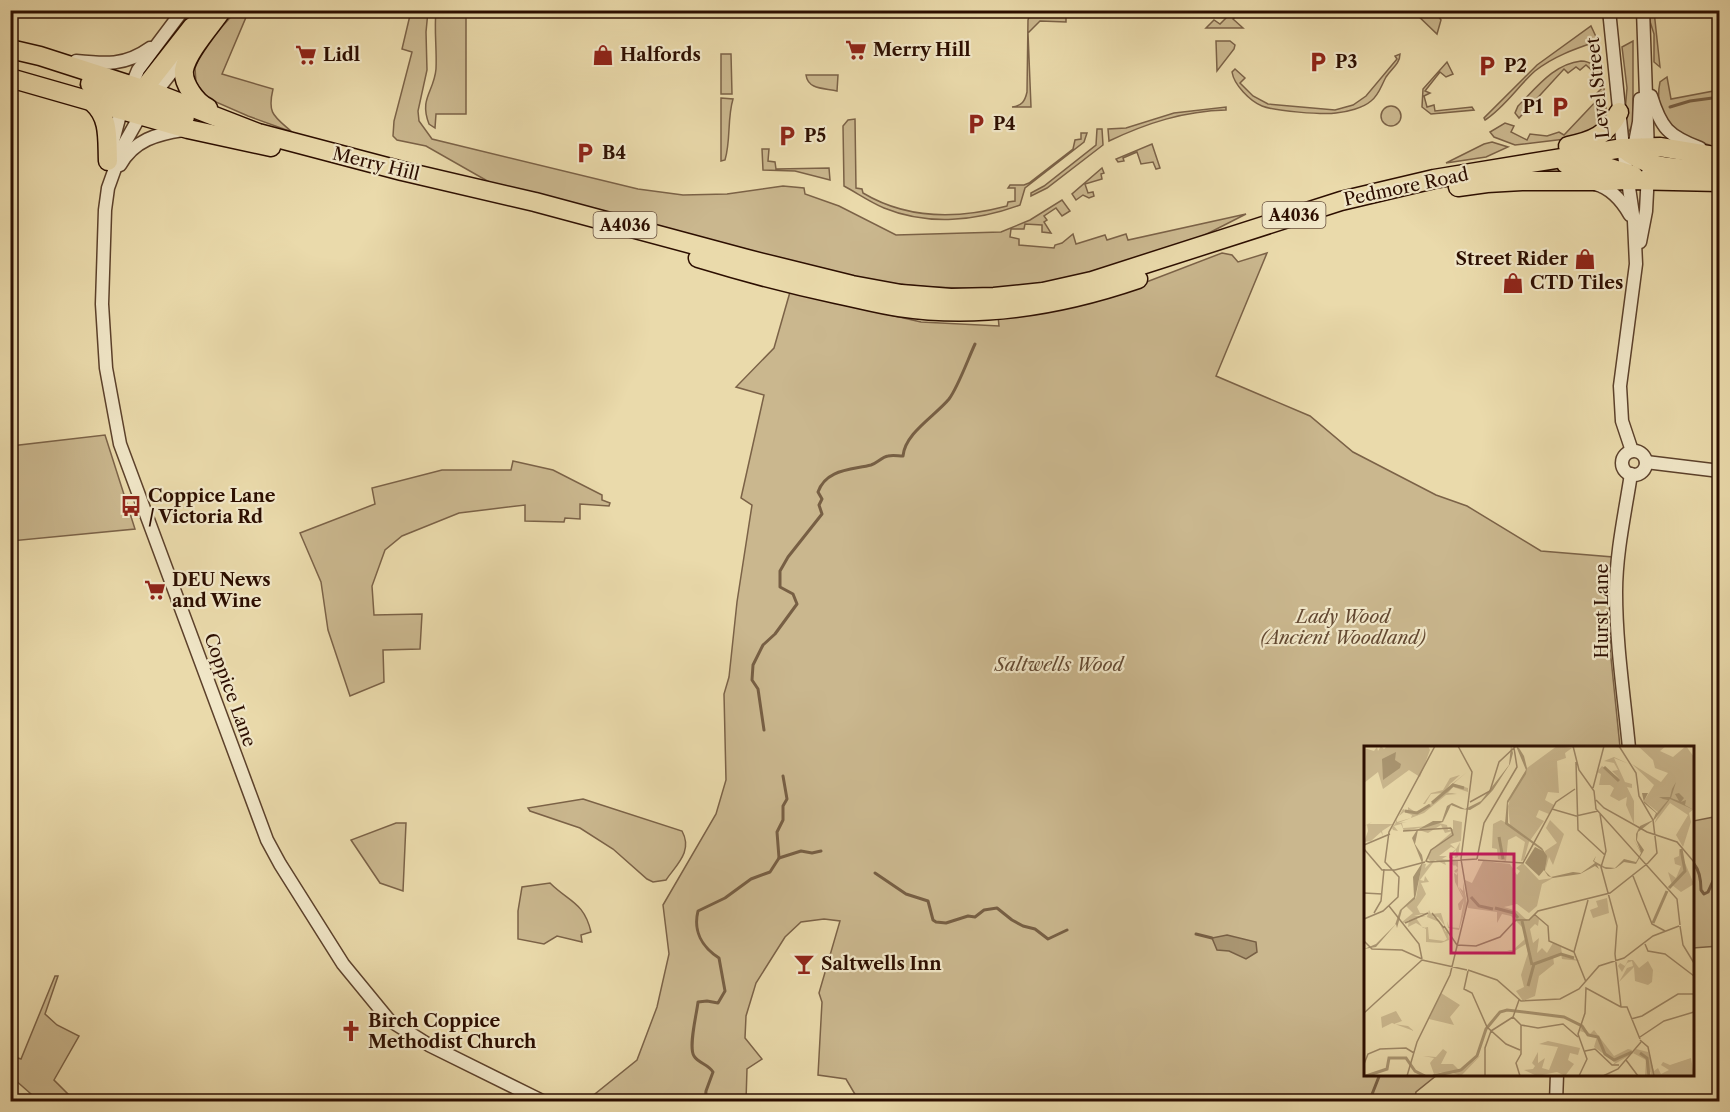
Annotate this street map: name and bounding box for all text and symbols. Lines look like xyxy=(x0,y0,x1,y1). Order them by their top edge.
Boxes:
street label: Level Street xyxy=(1582,35,1614,140)
supermarket icon: Merry Hill xyxy=(844,38,868,62)
place label: Merry Hill xyxy=(873,39,971,61)
supermarket icon: Lidl xyxy=(294,43,318,67)
shop icon: Halfords xyxy=(591,43,615,67)
place label: Lidl xyxy=(323,44,360,66)
place label: Halfords xyxy=(620,44,701,66)
parking icon: P3 xyxy=(1306,50,1330,74)
place label: P3 xyxy=(1335,51,1358,73)
parking icon: P2 xyxy=(1475,54,1499,78)
place label: P2 xyxy=(1504,55,1527,77)
parking icon: P1 xyxy=(1548,95,1572,119)
place label: P1 xyxy=(1523,96,1543,118)
parking icon: P4 xyxy=(964,112,988,136)
place label: P4 xyxy=(993,113,1016,135)
parking icon: P5 xyxy=(775,124,799,148)
place label: P5 xyxy=(804,125,826,147)
parking icon: B4 xyxy=(573,141,597,165)
place label: B4 xyxy=(602,142,626,164)
street label: Merry Hill xyxy=(330,143,422,185)
street label: Pedmore Road xyxy=(1342,163,1470,211)
road number: A4036 xyxy=(1262,202,1326,228)
road number: A4036 xyxy=(594,212,656,238)
shop icon: Street Rider xyxy=(1573,247,1597,271)
place label: Street Rider xyxy=(1456,248,1568,270)
shop icon: CTD Tiles xyxy=(1501,271,1525,295)
place label: CTD Tiles xyxy=(1530,272,1623,294)
place label: Coppice Lane / Victoria Rd xyxy=(148,485,276,528)
bus stop icon: Coppice Lane / Victoria Rd xyxy=(119,494,143,518)
street label: Hurst Lane xyxy=(1591,563,1613,659)
place label: DEU News and Wine xyxy=(172,569,271,612)
supermarket icon: DEU News and Wine xyxy=(143,578,167,602)
park label: Lady Wood (Ancient Woodland) xyxy=(1260,606,1427,649)
street label: Coppice Lane xyxy=(199,630,261,750)
park label: Saltwells Wood xyxy=(994,654,1126,676)
inset map xyxy=(1364,746,1694,1076)
bar icon: Saltwells Inn xyxy=(792,952,816,976)
place label: Saltwells Inn xyxy=(821,953,942,975)
place label: Birch Coppice Methodist Church xyxy=(368,1010,537,1053)
church icon: Birch Coppice Methodist Church xyxy=(339,1019,363,1043)

